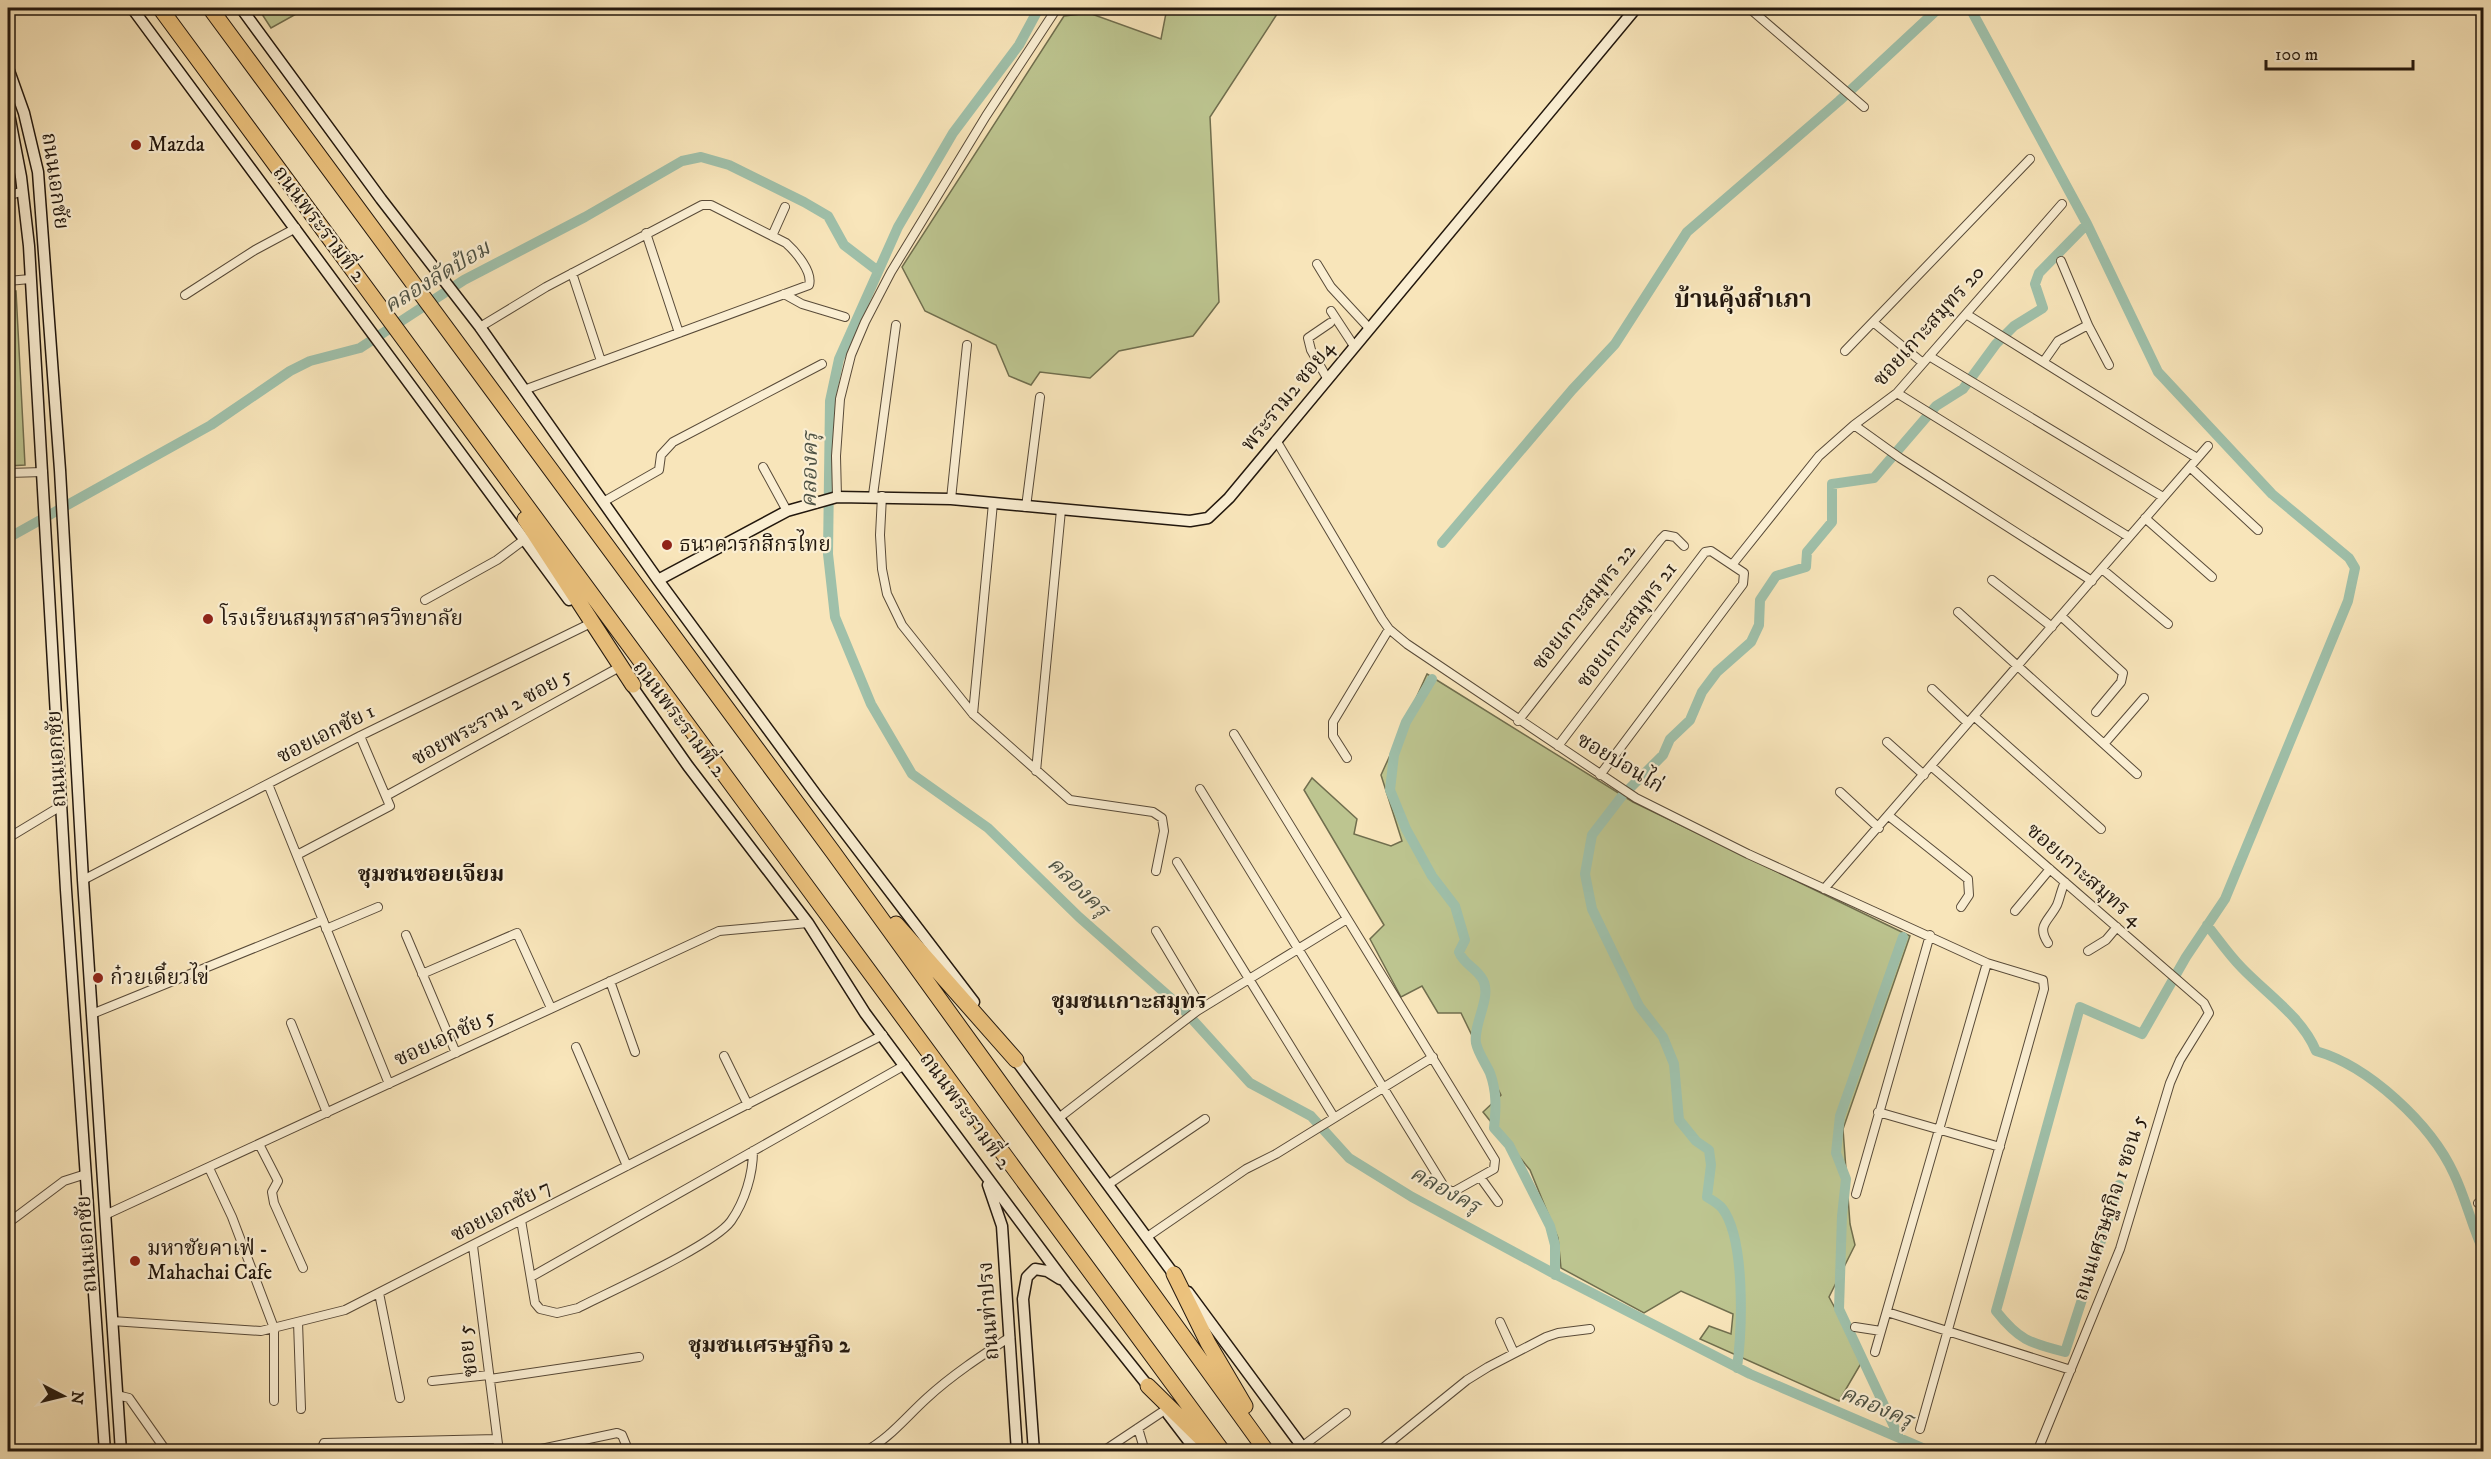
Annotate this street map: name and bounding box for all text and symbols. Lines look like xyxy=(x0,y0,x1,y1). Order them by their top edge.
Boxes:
scale bar xyxy=(2266,33,2413,71)
text: 100 m xyxy=(2275,44,2318,66)
street label: ถนนเอกชัย xyxy=(35,131,75,231)
place label: Mazda xyxy=(148,132,205,158)
marker: Mazda xyxy=(129,138,143,152)
street label: ถนนพระรามที่ 2 xyxy=(267,158,375,288)
water label: คลองลัดป้อม xyxy=(379,234,496,319)
street label: ซอยเกาะสมุทร 20 xyxy=(1868,260,1990,392)
district label: บ้านคุ้งสำเภา xyxy=(1674,285,1812,315)
street label: พระราม2 ซอย4 xyxy=(1236,335,1341,456)
water label: คลองครุ xyxy=(796,430,824,508)
place label: ธนาคารกสิกรไทย xyxy=(679,529,831,558)
marker: ธนาคารกสิกรไทย xyxy=(660,538,674,552)
street label: ซอยเกาะสมุทร 22 xyxy=(1526,538,1642,676)
street label: ซอยเกาะสมุทร 21 xyxy=(1571,557,1683,693)
place label: โรงเรียนสมุทรสาครวิทยาลัย xyxy=(219,603,463,632)
marker: โรงเรียนสมุทรสาครวิทยาลัย xyxy=(201,612,215,626)
street label: ถนนพระรามที่ 2 xyxy=(627,653,735,783)
street label: ซอยพระราม 2 ซอย 5 xyxy=(407,662,577,772)
street label: ซอยเอกชัย 1 xyxy=(273,698,379,770)
street label: ถนนเอกชัย xyxy=(41,710,73,808)
street label: ซอยบ่อนไก่ xyxy=(1572,724,1670,799)
street label: ซอยเกาะสมุทร 4 xyxy=(2021,818,2148,933)
water label: คลองครุ xyxy=(1041,851,1116,924)
district label: ชุมชนซอยเจียม xyxy=(358,861,504,888)
place label: ก๋วยเดี๋ยวไข่ xyxy=(110,961,209,991)
marker: ก๋วยเดี๋ยวไข่ xyxy=(91,971,105,985)
district label: ชุมชนเกาะสมุทร xyxy=(1051,988,1207,1015)
street label: ซอยเอกชัย 5 xyxy=(390,1003,500,1073)
street label: ถนนพระรามที่ 2 xyxy=(914,1045,1020,1176)
street label: ถนนเศรษฐกิจ 1 ซอน 5 xyxy=(2068,1112,2152,1304)
water label: คลองครุ xyxy=(1405,1160,1486,1221)
street label: ซอยเอกชัย 7 xyxy=(446,1174,556,1248)
street label: ถนนเอกชัย xyxy=(71,1194,103,1294)
place label: มหาชัยคาเฟ่ - Mahachai Cafe xyxy=(147,1236,272,1286)
marker: มหาชัยคาเฟ่ - Mahachai Cafe xyxy=(128,1254,142,1268)
street label: ถนนท่าปรง xyxy=(973,1261,1005,1361)
street label: ซอย 5 xyxy=(452,1323,484,1379)
district label: ชุมชนเศรษฐกิจ 2 xyxy=(688,1332,851,1359)
north arrow xyxy=(33,1366,93,1426)
water label: คลองครุ xyxy=(1837,1380,1919,1435)
text: N xyxy=(66,1390,88,1405)

